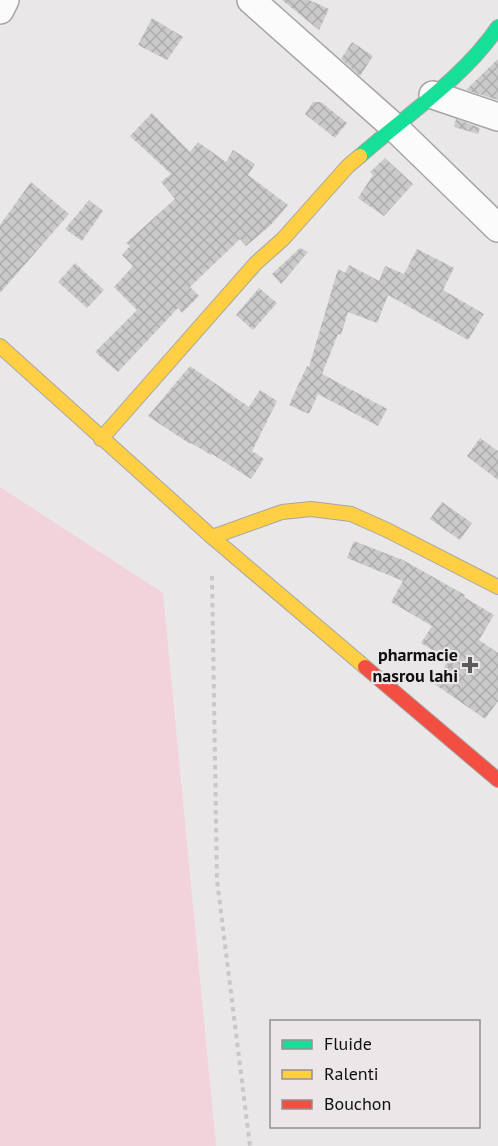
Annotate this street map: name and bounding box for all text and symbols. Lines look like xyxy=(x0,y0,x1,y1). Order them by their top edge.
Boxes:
place label: pharmacie nasrou lahi xyxy=(373,643,458,687)
marker: pharmacie nasrou lahi xyxy=(463,658,477,672)
legend xyxy=(270,1020,480,1128)
text: Fluide xyxy=(324,1032,372,1055)
text: Ralenti xyxy=(324,1062,379,1085)
text: Bouchon xyxy=(324,1092,391,1115)

